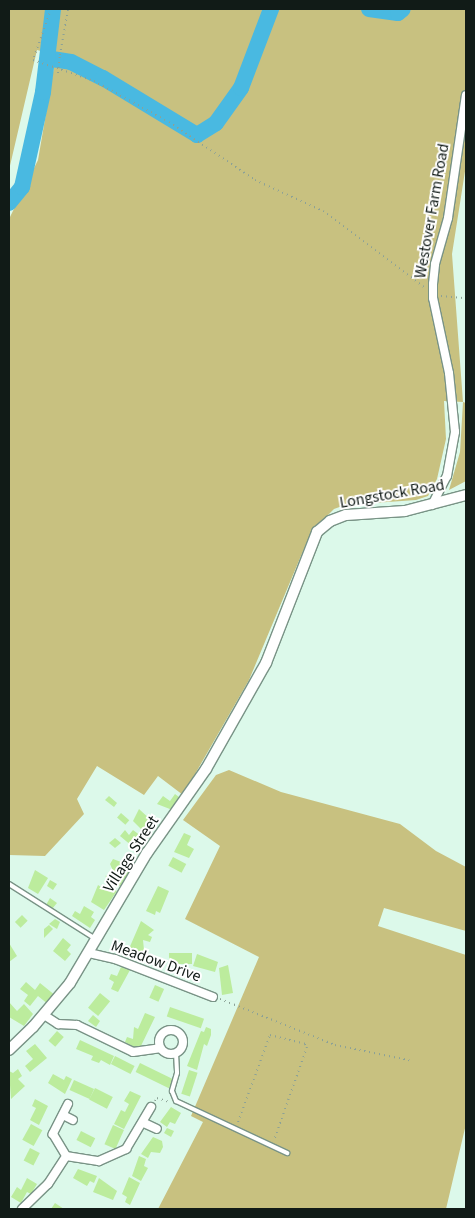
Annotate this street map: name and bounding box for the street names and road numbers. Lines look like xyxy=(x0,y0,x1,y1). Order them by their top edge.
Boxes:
street label: Westover Farm Road xyxy=(411,142,453,280)
street label: Longstock Road xyxy=(338,475,446,513)
street label: Village Street xyxy=(99,812,163,896)
street label: Meadow Drive xyxy=(108,936,204,986)

